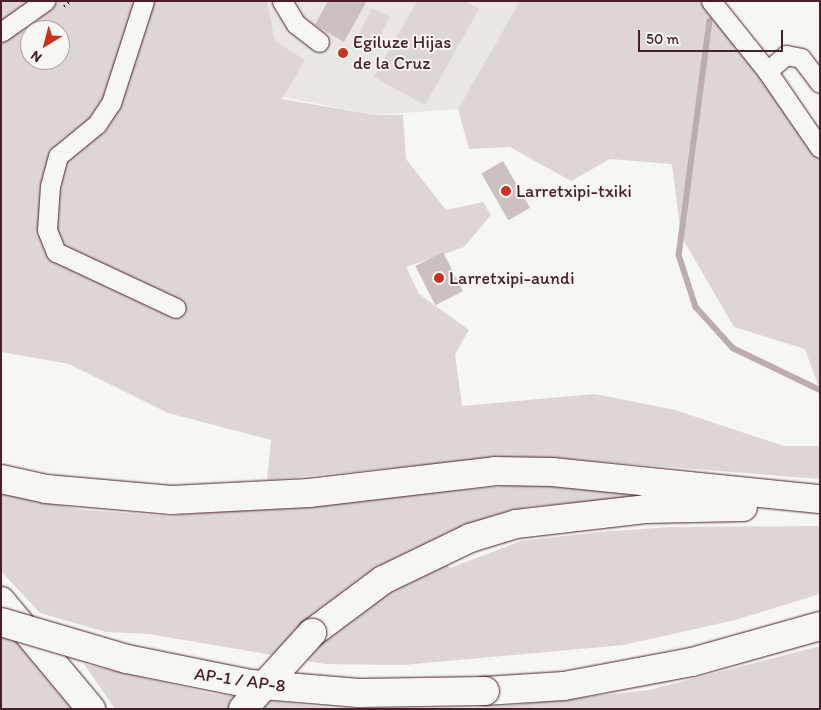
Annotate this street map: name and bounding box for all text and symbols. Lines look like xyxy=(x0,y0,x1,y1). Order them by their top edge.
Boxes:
north arrow xyxy=(20,20,70,70)
scale bar xyxy=(641,20,786,52)
text: 50 m xyxy=(646,30,679,48)
place label: Egiluze Hijas de la Cruz xyxy=(353,32,451,74)
text: N xyxy=(27,47,45,66)
marker: Egiluze Hijas de la Cruz xyxy=(337,47,349,59)
place label: Larretxipi-txiki xyxy=(516,180,632,202)
marker: Larretxipi-txiki xyxy=(500,185,512,197)
place label: Larretxipi-aundi xyxy=(449,267,575,289)
marker: Larretxipi-aundi xyxy=(433,272,445,284)
street label: AP-1 / AP-8 xyxy=(193,663,287,697)

